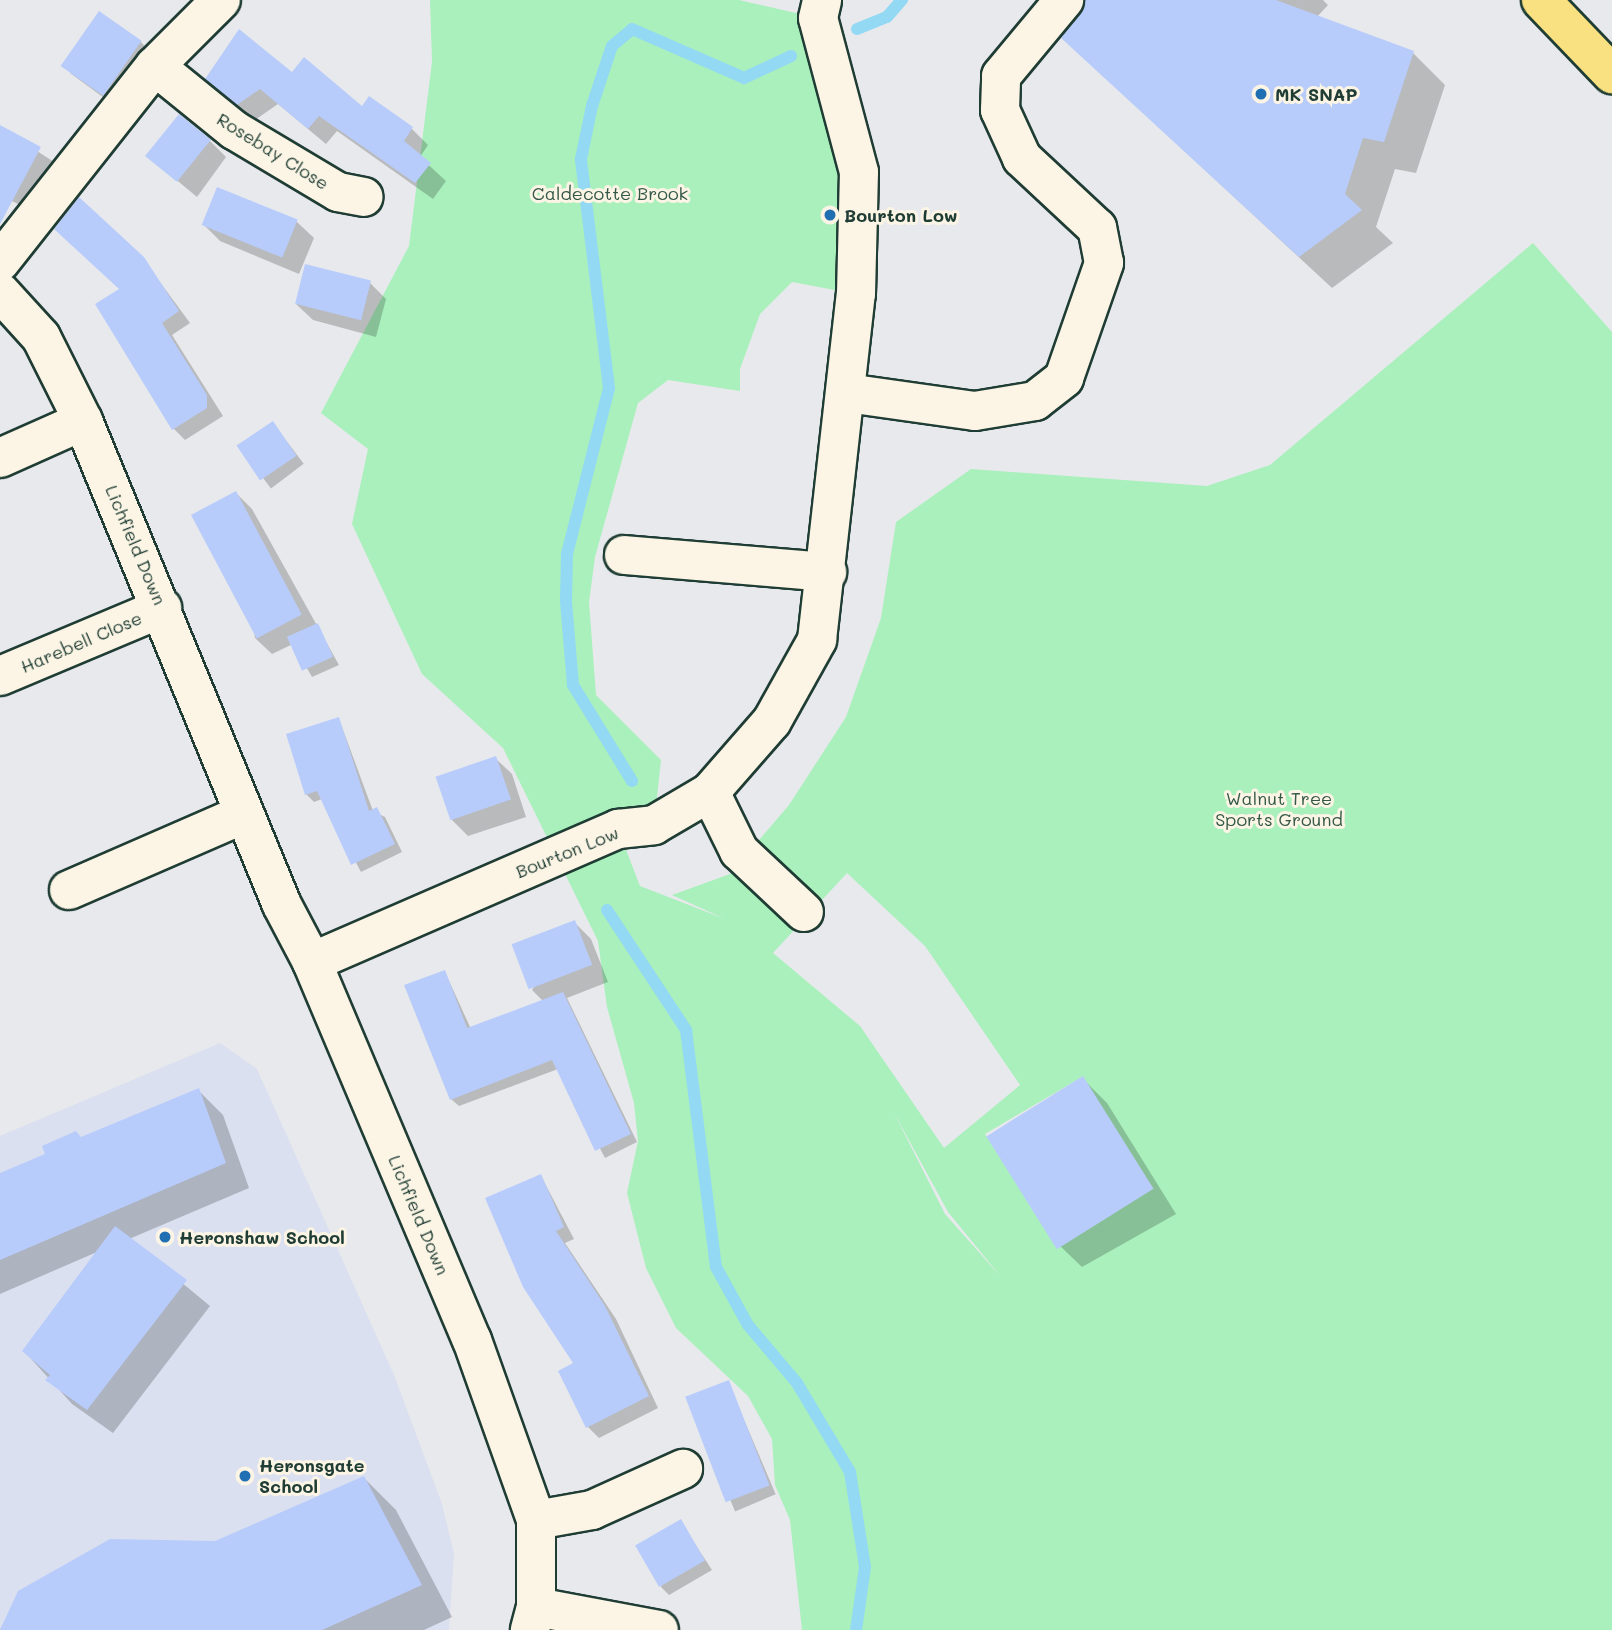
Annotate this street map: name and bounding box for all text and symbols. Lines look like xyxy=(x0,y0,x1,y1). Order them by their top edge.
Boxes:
place label: MK SNAP xyxy=(1275,83,1358,105)
marker: MK SNAP xyxy=(1253,86,1269,102)
street label: Rosebay Close xyxy=(213,108,333,194)
park label: Caldecotte Brook xyxy=(532,182,688,204)
place label: Bourton Low xyxy=(844,204,958,226)
marker: Bourton Low xyxy=(822,207,838,223)
street label: Lichfield Down xyxy=(101,482,171,608)
street label: Harebell Close xyxy=(17,607,145,677)
park label: Walnut Tree Sports Ground xyxy=(1215,788,1343,830)
street label: Bourton Low xyxy=(512,822,622,882)
street label: Lichfield Down xyxy=(384,1152,454,1278)
place label: Heronshaw School xyxy=(179,1226,345,1248)
marker: Heronshaw School xyxy=(157,1229,173,1245)
place label: Heronsgate School xyxy=(259,1455,364,1498)
marker: Heronsgate School xyxy=(237,1468,253,1484)

